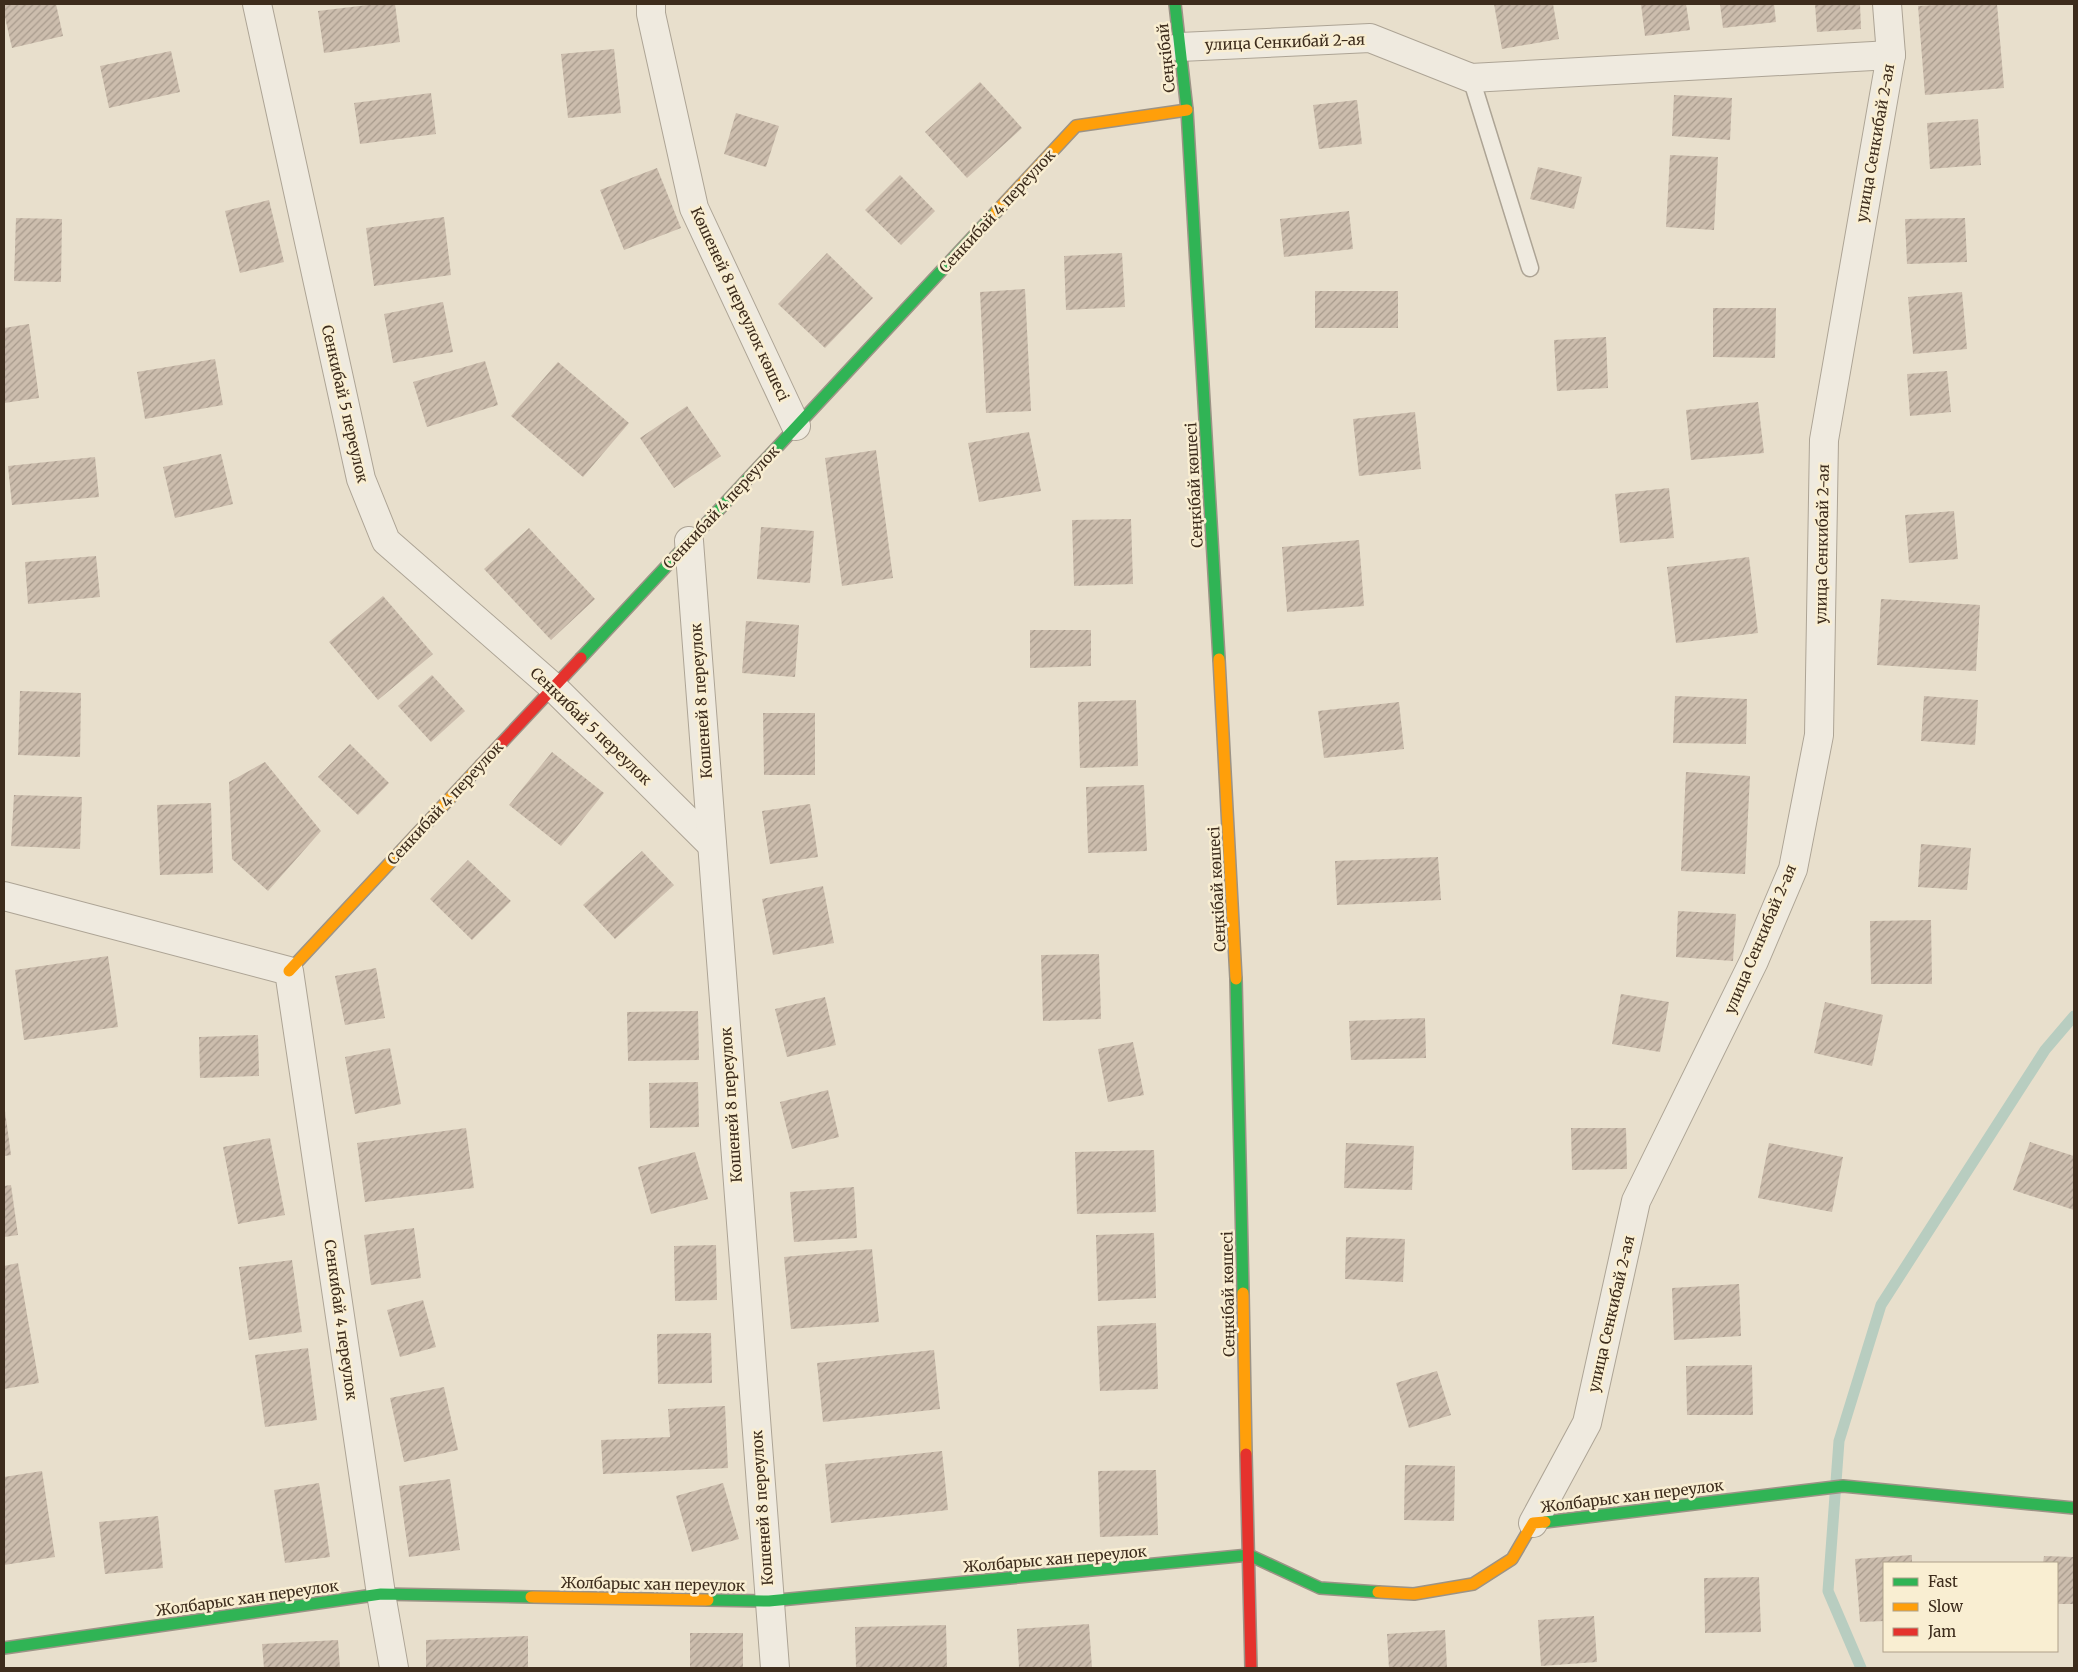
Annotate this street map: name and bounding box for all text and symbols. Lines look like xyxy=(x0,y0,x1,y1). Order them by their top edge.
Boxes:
street label: Сеңкібай xyxy=(1153,23,1179,93)
street label: улица Сенкибай 2-ая xyxy=(1205,30,1365,54)
street label: улица Сенкибай 2-ая xyxy=(1852,62,1898,224)
street label: Сенкибай 4 переулок xyxy=(935,145,1059,277)
street label: Көшеней 8 переулок көшесі xyxy=(687,204,793,404)
street label: Сенкибай 5 переулок xyxy=(318,323,373,485)
street label: Сеңкібай көшесі xyxy=(1181,422,1207,548)
street label: Сенкибай 4 переулок xyxy=(659,441,783,573)
street label: улица Сенкибай 2-ая xyxy=(1811,464,1833,624)
street label: Кошеней 8 переулок xyxy=(686,622,716,779)
street label: Сенкибай 5 переулок xyxy=(526,663,656,789)
street label: Сенкибай 4 переулок xyxy=(383,737,507,869)
street label: Сеңкібай көшесі xyxy=(1204,826,1230,952)
street label: улица Сенкибай 2-ая xyxy=(1720,861,1800,1016)
street label: Кошеней 8 переулок xyxy=(716,1026,746,1183)
street label: Сеңкібай көшесі xyxy=(1217,1231,1239,1357)
street label: улица Сенкибай 2-ая xyxy=(1584,1234,1638,1394)
street label: Сенкибай 4 переулок xyxy=(320,1239,362,1402)
street label: Кошеней 8 переулок xyxy=(747,1429,777,1586)
street label: Жолбарыс хан переулок xyxy=(1539,1475,1725,1517)
street label: Жолбарыс хан переулок xyxy=(962,1541,1148,1576)
legend xyxy=(1883,1562,2058,1652)
text: Fast xyxy=(1928,1572,1958,1591)
street label: Жолбарыс хан переулок xyxy=(561,1573,746,1595)
street label: Жолбарыс хан переулок xyxy=(154,1576,340,1620)
text: Slow xyxy=(1928,1597,1963,1616)
text: Jam xyxy=(1927,1622,1956,1641)

